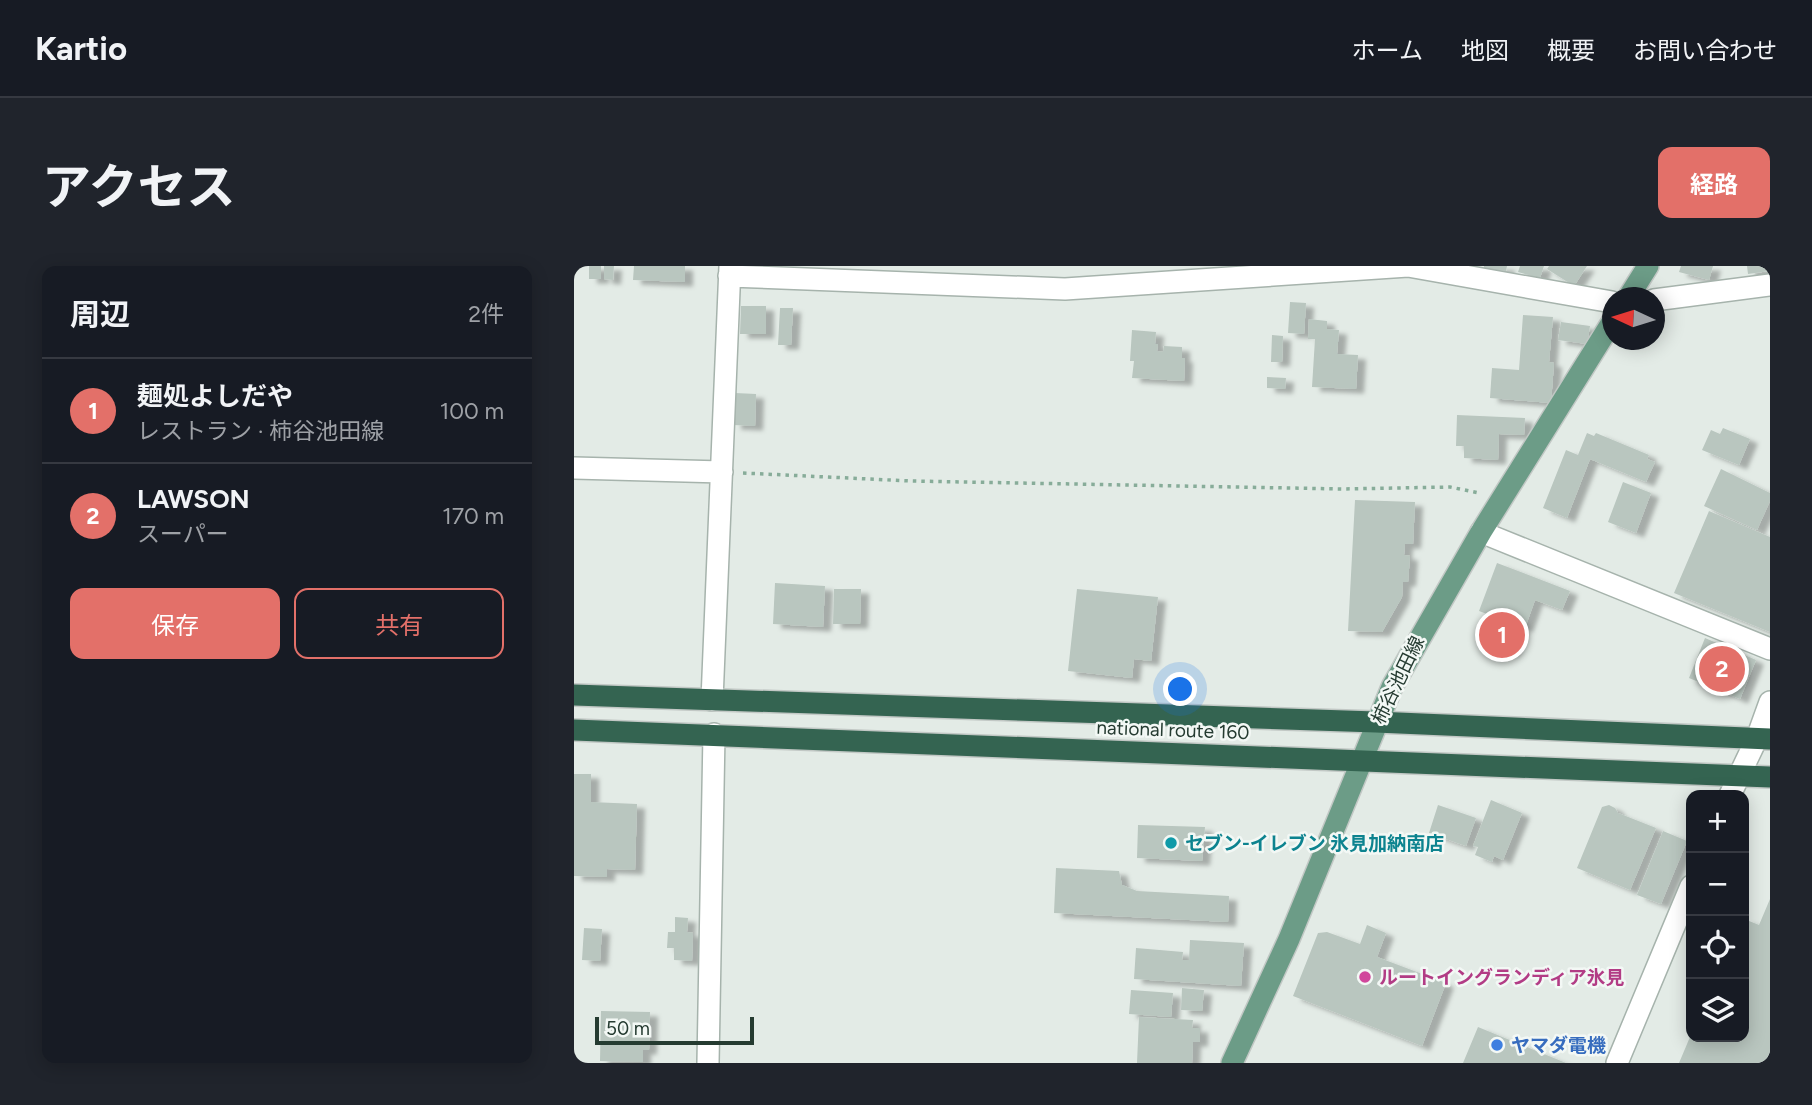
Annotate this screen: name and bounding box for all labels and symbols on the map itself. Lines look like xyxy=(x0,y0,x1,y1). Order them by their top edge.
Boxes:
north arrow xyxy=(1602,287,1665,350)
pin: 1 xyxy=(1479,609,1525,661)
street label: 柿谷池田線 xyxy=(1367,632,1429,728)
pin: 2 xyxy=(1699,643,1745,695)
your location xyxy=(1163,672,1197,706)
street label: national route 160 xyxy=(1096,716,1250,744)
place label: セブン-イレブン 氷見加納南店 xyxy=(1185,832,1444,855)
marker: セブン-イレブン 氷見加納南店 xyxy=(1163,835,1179,851)
place label: ルートイングランディア氷見 xyxy=(1379,966,1625,989)
marker: ルートイングランディア氷見 xyxy=(1357,969,1373,985)
scale bar xyxy=(595,1014,754,1046)
place label: ヤマダ電機 xyxy=(1511,1034,1606,1057)
marker: ヤマダ電機 xyxy=(1489,1037,1505,1053)

